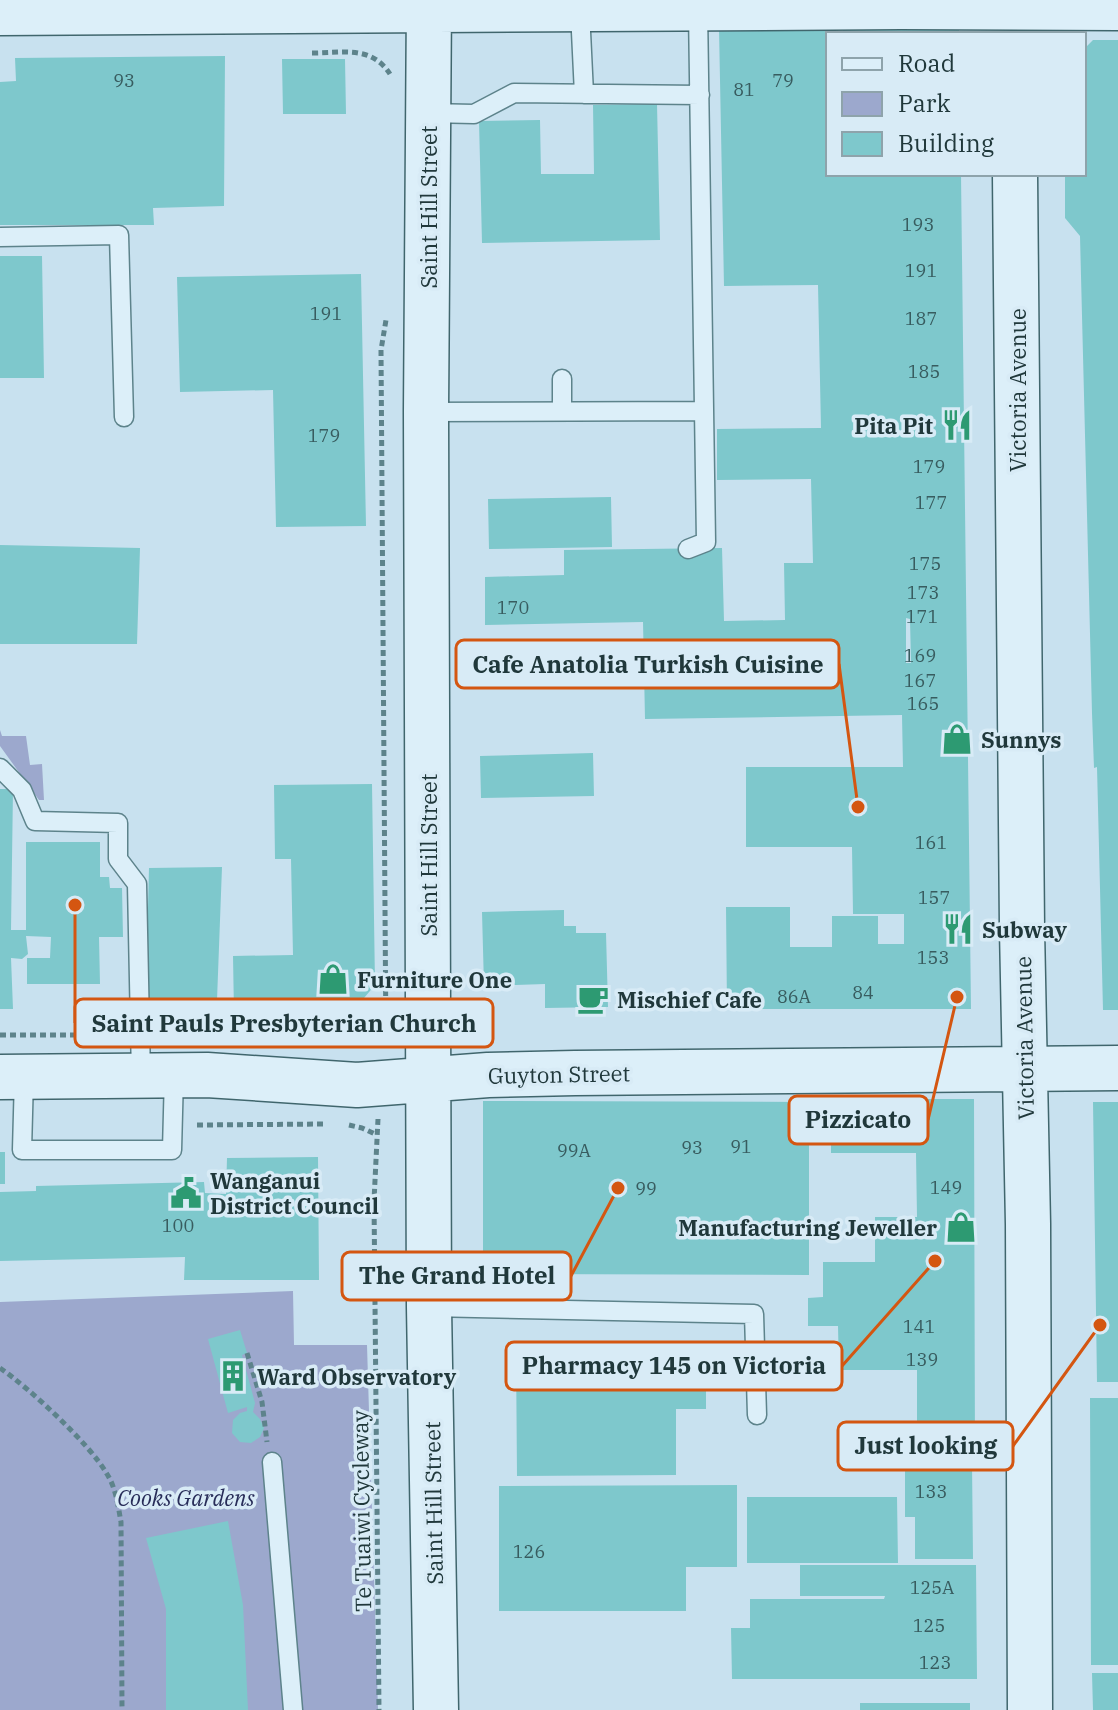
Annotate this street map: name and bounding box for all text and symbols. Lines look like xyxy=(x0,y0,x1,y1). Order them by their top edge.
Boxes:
legend xyxy=(826,32,1086,176)
text: Road xyxy=(898,47,955,79)
house number: 93 xyxy=(113,69,135,92)
house number: 79 xyxy=(772,69,794,92)
house number: 81 xyxy=(733,78,755,101)
text: Park xyxy=(898,87,950,119)
street label: Saint Hill Street xyxy=(414,125,443,289)
text: Building xyxy=(898,127,994,159)
house number: 193 xyxy=(902,213,934,236)
house number: 191 xyxy=(905,259,937,282)
house number: 191 xyxy=(310,302,342,325)
house number: 187 xyxy=(905,307,937,330)
street label: Victoria Avenue xyxy=(1003,308,1032,472)
house number: 185 xyxy=(908,360,940,383)
restaurant icon: Pita Pit xyxy=(940,408,974,442)
place label: Pita Pit xyxy=(854,411,933,440)
house number: 179 xyxy=(308,424,340,447)
house number: 179 xyxy=(913,455,945,478)
house number: 177 xyxy=(915,491,947,514)
house number: 175 xyxy=(909,552,941,575)
house number: 173 xyxy=(907,581,939,604)
house number: 170 xyxy=(497,596,529,619)
house number: 171 xyxy=(906,605,938,628)
callout: Cafe Anatolia Turkish Cuisine xyxy=(456,640,839,688)
house number: 169 xyxy=(904,644,936,667)
text: Cafe Anatolia Turkish Cuisine xyxy=(472,648,824,680)
house number: 167 xyxy=(904,669,936,692)
house number: 165 xyxy=(907,692,939,715)
shop icon: Sunnys xyxy=(940,722,974,756)
place label: Sunnys xyxy=(981,725,1061,754)
street label: Saint Hill Street xyxy=(414,773,443,937)
house number: 161 xyxy=(915,831,947,854)
house number: 157 xyxy=(918,886,950,909)
restaurant icon: Subway xyxy=(941,912,975,946)
place label: Subway xyxy=(982,915,1068,944)
house number: 153 xyxy=(917,946,949,969)
street label: Victoria Avenue xyxy=(1008,956,1040,1120)
shop icon: Furniture One xyxy=(316,962,350,996)
place label: Furniture One xyxy=(357,965,512,994)
house number: 84 xyxy=(852,981,874,1004)
cafe icon: Mischief Cafe xyxy=(576,982,610,1016)
place label: Mischief Cafe xyxy=(617,985,762,1014)
house number: 86A xyxy=(777,985,812,1008)
callout: Saint Pauls Presbyterian Church xyxy=(75,999,493,1047)
text: Saint Pauls Presbyterian Church xyxy=(91,1007,477,1039)
street label: Guyton Street xyxy=(488,1058,631,1090)
callout: Pizzicato xyxy=(789,1096,928,1144)
text: Pizzicato xyxy=(805,1103,911,1135)
house number: 91 xyxy=(730,1135,752,1158)
house number: 93 xyxy=(681,1136,703,1159)
house number: 99A xyxy=(557,1139,592,1162)
place label: Wanganui District Council xyxy=(210,1166,379,1220)
public building icon: Wanganui District Council xyxy=(169,1176,203,1210)
house number: 149 xyxy=(930,1176,962,1199)
house number: 99 xyxy=(635,1177,657,1200)
shop icon: Manufacturing Jeweller xyxy=(944,1210,978,1244)
place label: Manufacturing Jeweller xyxy=(678,1213,937,1242)
house number: 100 xyxy=(162,1214,194,1237)
callout: The Grand Hotel xyxy=(342,1252,571,1300)
text: The Grand Hotel xyxy=(359,1259,555,1291)
house number: 141 xyxy=(903,1315,935,1338)
callout: Pharmacy 145 on Victoria xyxy=(506,1342,842,1390)
house number: 139 xyxy=(906,1348,938,1371)
text: Pharmacy 145 on Victoria xyxy=(522,1349,826,1381)
building icon: Ward Observatory xyxy=(216,1359,250,1393)
place label: Ward Observatory xyxy=(257,1362,457,1391)
street label: Te Tuaiwi Cycleway xyxy=(345,1410,377,1612)
street label: Saint Hill Street xyxy=(417,1421,449,1585)
callout: Just looking xyxy=(838,1422,1013,1470)
text: Just looking xyxy=(854,1429,998,1461)
house number: 133 xyxy=(915,1480,947,1503)
park label: Cooks Gardens xyxy=(117,1483,256,1512)
house number: 126 xyxy=(513,1540,545,1563)
house number: 125A xyxy=(910,1576,955,1599)
house number: 125 xyxy=(913,1614,945,1637)
house number: 123 xyxy=(919,1651,951,1674)

